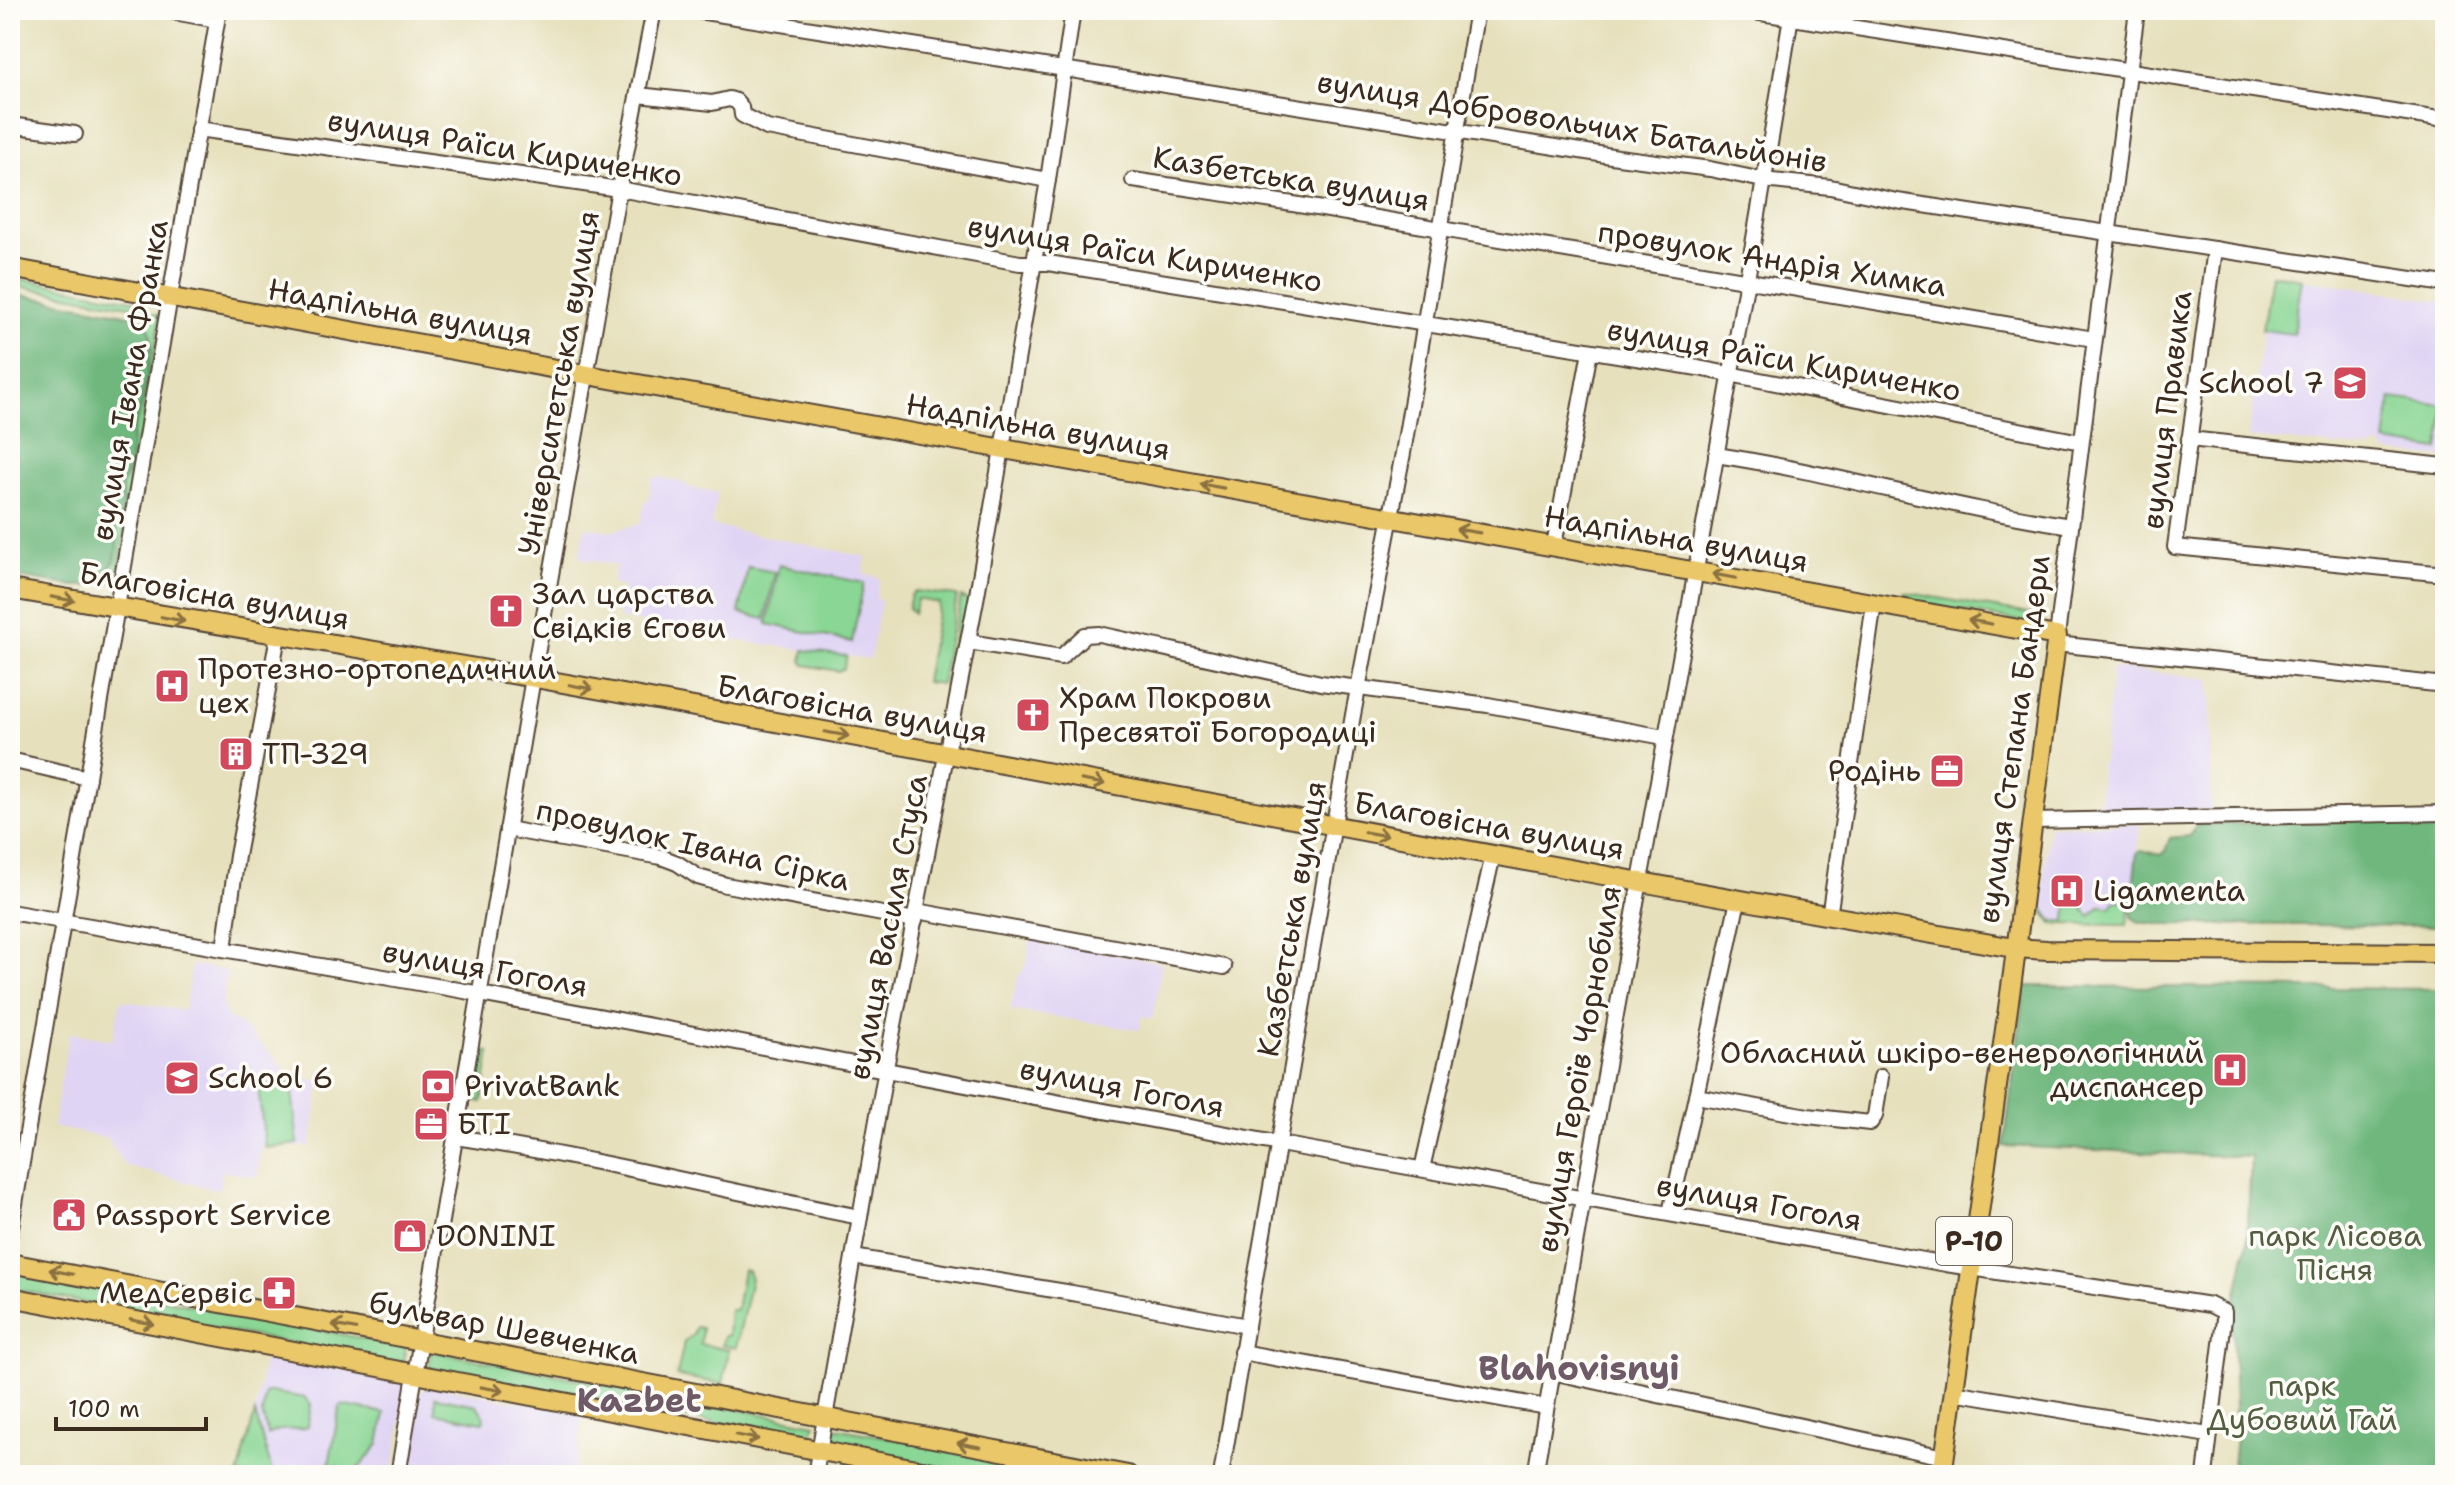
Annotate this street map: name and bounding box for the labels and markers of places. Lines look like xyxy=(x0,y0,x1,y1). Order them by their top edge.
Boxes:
place label: School 7 xyxy=(2198,362,2324,403)
school or university icon: School 7 xyxy=(2331,364,2369,402)
place label: Зал царства Свідків Єгови xyxy=(532,573,726,648)
church icon: Зал царства Свідків Єгови xyxy=(487,592,525,630)
place label: Протезно-ортопедичний цех xyxy=(198,648,556,723)
hospital icon: Протезно-ортопедичний цех xyxy=(153,667,191,705)
place label: Храм Покрови Пресвятої Богородиці xyxy=(1059,677,1377,752)
church icon: Храм Покрови Пресвятої Богородиці xyxy=(1014,696,1052,734)
place label: ТП-329 xyxy=(262,733,369,774)
building icon: ТП-329 xyxy=(217,735,255,773)
place label: Родінь xyxy=(1828,750,1921,791)
office icon: Родінь xyxy=(1928,752,1966,790)
place label: Ligamenta xyxy=(2093,870,2246,911)
hospital icon: Ligamenta xyxy=(2048,872,2086,910)
place label: Обласний шкіро-венерологічний диспансер xyxy=(1720,1032,2204,1107)
hospital icon: Обласний шкіро-венерологічний диспансер xyxy=(2211,1051,2249,1089)
place label: School 6 xyxy=(208,1057,334,1098)
school or university icon: School 6 xyxy=(163,1059,201,1097)
place label: PrivatBank xyxy=(464,1065,620,1106)
bank icon: PrivatBank xyxy=(419,1067,457,1105)
place label: БТІ xyxy=(457,1103,511,1144)
office icon: БТІ xyxy=(412,1105,450,1143)
place label: Passport Service xyxy=(95,1194,332,1235)
public building icon: Passport Service xyxy=(50,1196,88,1234)
place label: DONINI xyxy=(436,1215,556,1256)
shop icon: DONINI xyxy=(391,1217,429,1255)
place label: МедСервіс xyxy=(99,1272,253,1313)
pharmacy icon: МедСервіс xyxy=(260,1274,298,1312)

